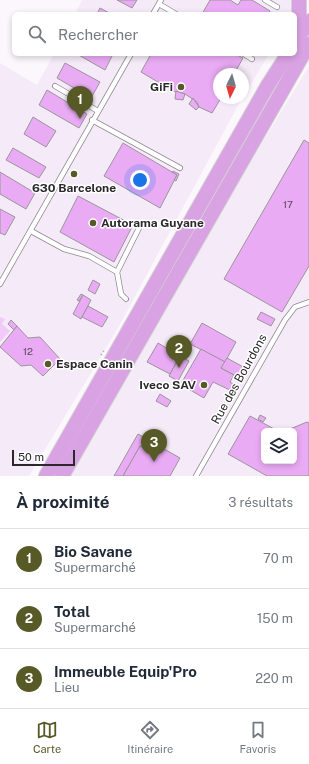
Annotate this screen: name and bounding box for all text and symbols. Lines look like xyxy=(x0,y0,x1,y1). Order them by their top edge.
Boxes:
search box xyxy=(12,12,297,56)
icon: search xyxy=(26,23,48,45)
text: Rechercher xyxy=(58,26,138,43)
north arrow xyxy=(213,68,249,104)
place label: GiFi xyxy=(150,80,173,94)
marker: GiFi xyxy=(176,82,186,92)
pin: 1 xyxy=(67,86,93,119)
marker: 630 Barcelone xyxy=(69,169,79,179)
your location xyxy=(130,170,150,190)
place label: 630 Barcelone xyxy=(32,181,116,195)
house number: 17 xyxy=(283,198,293,210)
place label: Autorama Guyane xyxy=(101,216,204,230)
marker: Autorama Guyane xyxy=(88,218,98,228)
street label: Rue des Bourdons xyxy=(208,332,270,426)
pin: 2 xyxy=(166,335,192,368)
house number: 12 xyxy=(23,345,33,357)
place label: Espace Canin xyxy=(56,357,133,371)
marker: Espace Canin xyxy=(43,359,53,369)
place label: Iveco SAV xyxy=(139,378,197,392)
marker: Iveco SAV xyxy=(199,380,209,390)
map controls xyxy=(261,428,297,464)
button: layers xyxy=(261,428,297,464)
pin: 3 xyxy=(141,429,167,462)
scale bar xyxy=(12,448,75,467)
text: 50 m xyxy=(18,451,44,463)
text: À proximité xyxy=(16,492,110,512)
text: 3 résultats xyxy=(228,495,293,510)
text: Bio Savane xyxy=(54,543,132,560)
text: 1 xyxy=(26,551,32,566)
text: 70 m xyxy=(263,551,293,566)
text: Supermarché xyxy=(54,560,136,575)
text: Total xyxy=(54,603,90,620)
text: 2 xyxy=(25,611,33,626)
text: 150 m xyxy=(257,611,293,626)
text: Supermarché xyxy=(54,620,136,635)
text: Immeuble Equip'Pro xyxy=(54,663,197,680)
text: 3 xyxy=(25,671,33,686)
text: 220 m xyxy=(255,671,293,686)
text: Lieu xyxy=(54,680,80,695)
tab: Carte xyxy=(33,719,61,755)
tab: Itinéraire xyxy=(127,719,173,755)
tab: Favoris xyxy=(239,719,276,755)

